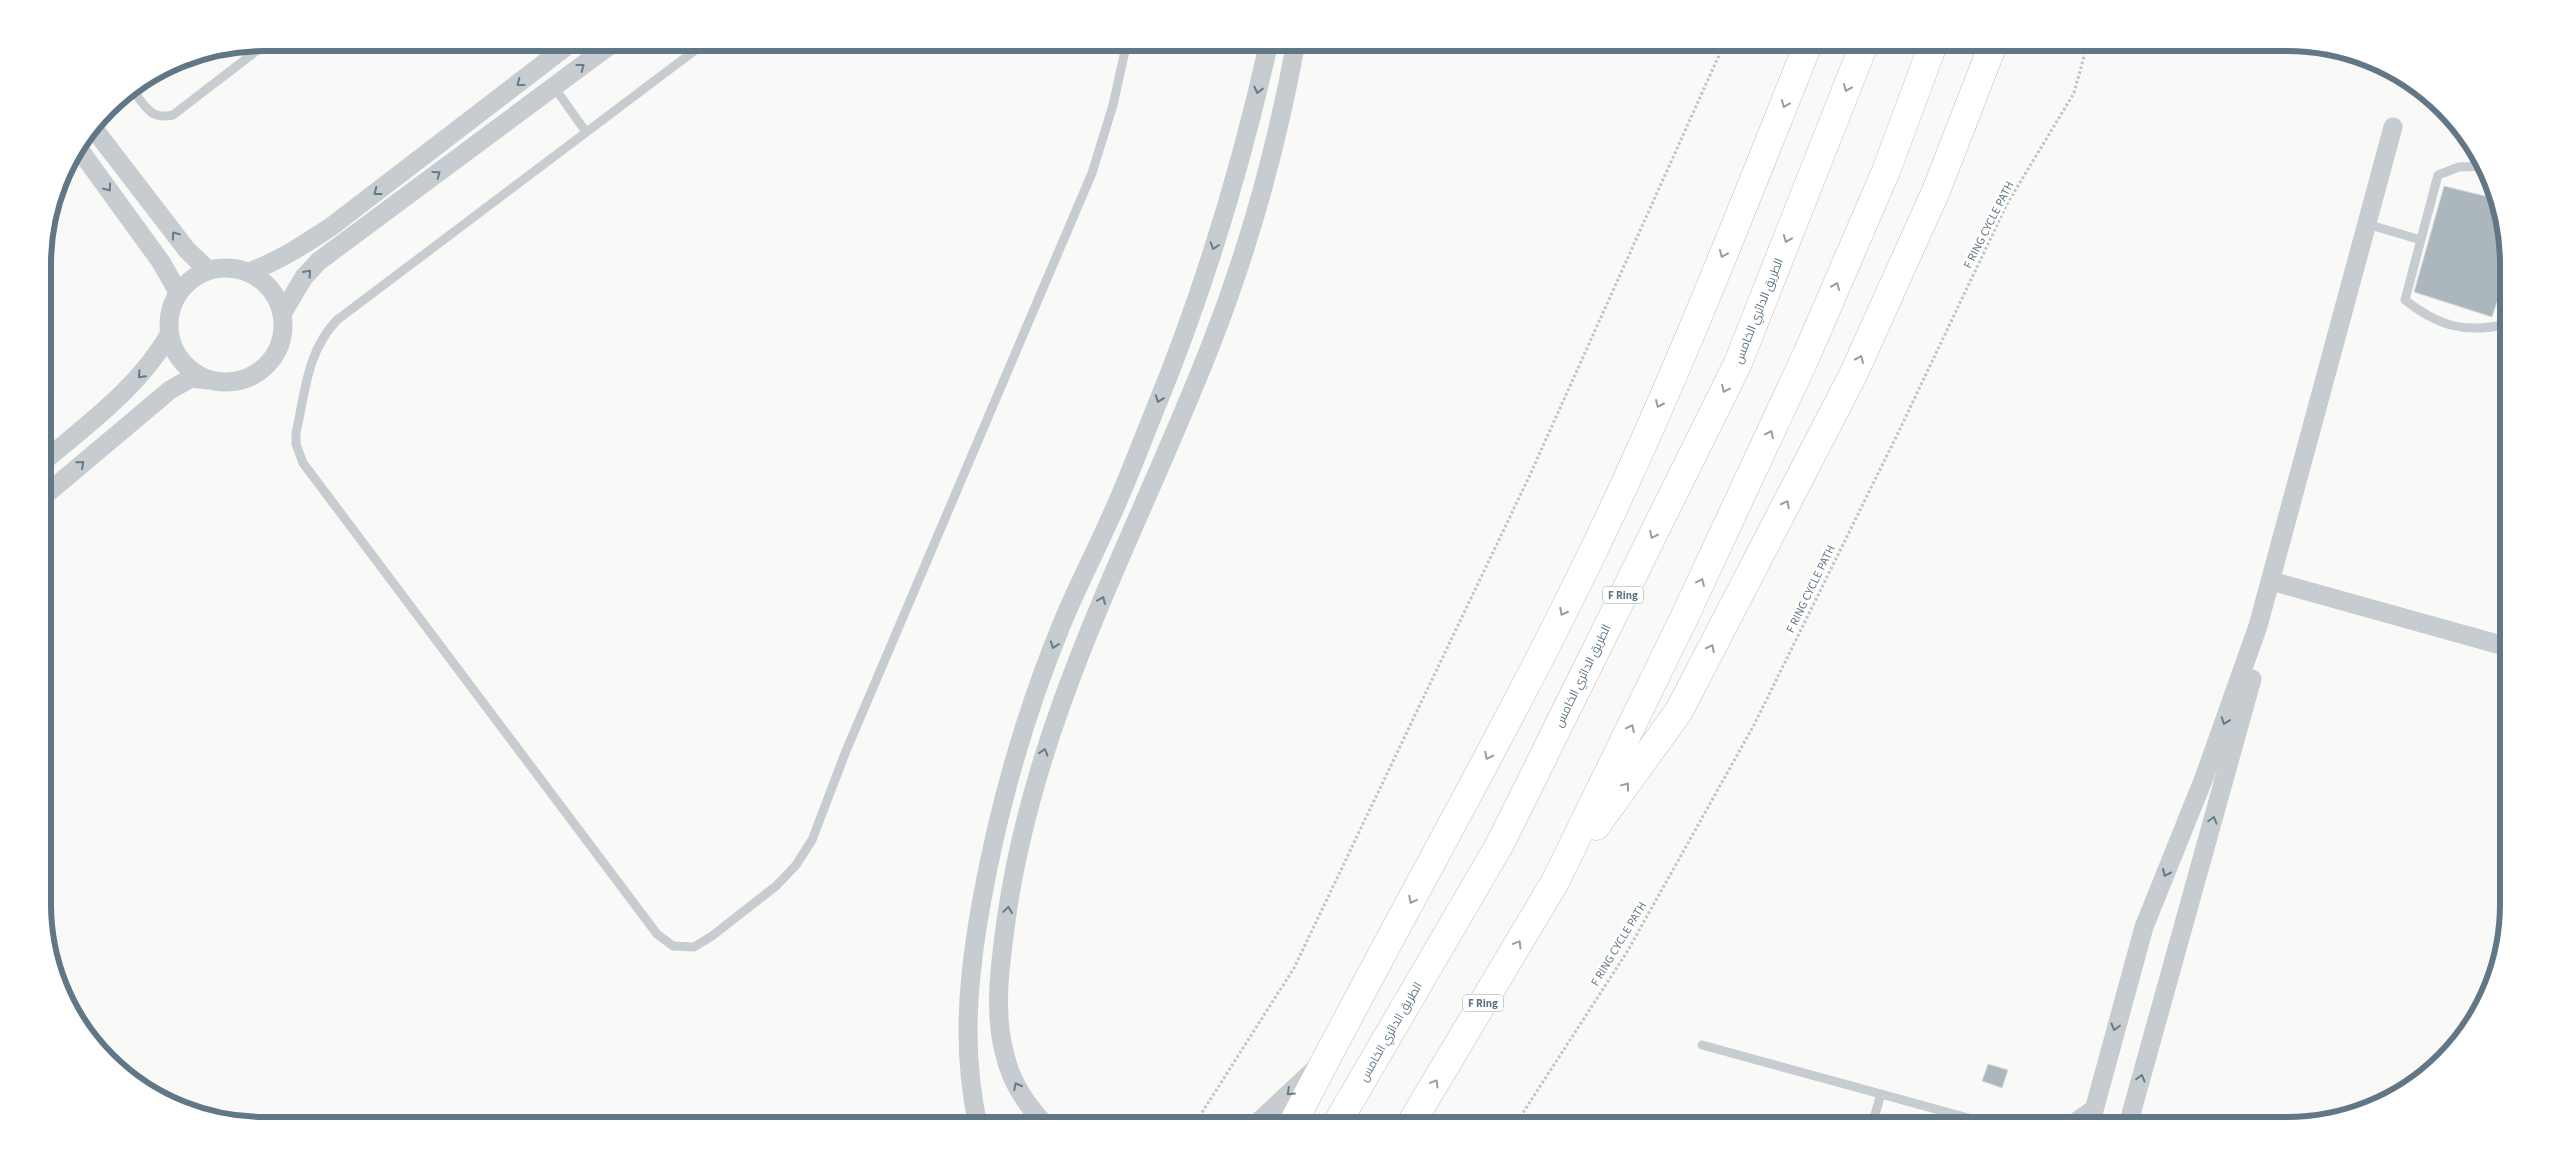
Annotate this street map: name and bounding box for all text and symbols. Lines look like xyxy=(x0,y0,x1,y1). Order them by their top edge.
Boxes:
one-way arrow xyxy=(575,64,584,72)
one-way arrow xyxy=(517,77,526,85)
one-way arrow xyxy=(1843,83,1853,92)
one-way arrow xyxy=(1253,86,1264,95)
one-way arrow xyxy=(1780,99,1791,108)
one-way arrow xyxy=(431,171,441,180)
street label: F RING CYCLE PATH xyxy=(1960,178,2018,272)
one-way arrow xyxy=(102,182,110,191)
one-way arrow xyxy=(374,187,383,195)
one-way arrow xyxy=(172,232,180,241)
one-way arrow xyxy=(1783,234,1793,243)
one-way arrow xyxy=(1209,242,1219,250)
one-way arrow xyxy=(1718,249,1729,258)
street label: الطريق الدائري الخامس xyxy=(1730,256,1789,367)
one-way arrow xyxy=(303,269,312,278)
one-way arrow xyxy=(1830,282,1841,291)
one-way arrow xyxy=(1853,355,1864,364)
one-way arrow xyxy=(138,370,147,379)
one-way arrow xyxy=(1721,384,1731,393)
one-way arrow xyxy=(1155,395,1165,403)
one-way arrow xyxy=(1655,399,1665,408)
one-way arrow xyxy=(1763,430,1774,439)
one-way arrow xyxy=(75,461,84,470)
one-way arrow xyxy=(1780,500,1790,509)
one-way arrow xyxy=(1649,530,1659,539)
street label: F RING CYCLE PATH xyxy=(1782,542,1840,636)
one-way arrow xyxy=(1695,578,1706,587)
road number: F Ring xyxy=(1603,586,1643,604)
one-way arrow xyxy=(1096,596,1106,605)
one-way arrow xyxy=(1559,607,1569,616)
street label: الطريق الدائري الخامس xyxy=(1551,622,1616,731)
one-way arrow xyxy=(1050,640,1060,649)
one-way arrow xyxy=(1705,645,1715,654)
one-way arrow xyxy=(2221,716,2231,725)
one-way arrow xyxy=(1624,724,1635,733)
one-way arrow xyxy=(1039,748,1049,756)
one-way arrow xyxy=(1484,751,1494,760)
one-way arrow xyxy=(1620,782,1629,792)
one-way arrow xyxy=(2207,817,2217,825)
one-way arrow xyxy=(2162,868,2172,877)
one-way arrow xyxy=(1408,895,1418,904)
street label: F RING CYCLE PATH xyxy=(1587,898,1651,990)
one-way arrow xyxy=(1002,905,1012,914)
one-way arrow xyxy=(1512,940,1522,949)
street label: الطريق الدائري الخامس xyxy=(1356,979,1427,1085)
road number: F Ring xyxy=(1463,994,1503,1011)
one-way arrow xyxy=(2111,1022,2121,1031)
one-way arrow xyxy=(2135,1075,2145,1083)
one-way arrow xyxy=(1429,1080,1439,1089)
one-way arrow xyxy=(1013,1082,1023,1091)
one-way arrow xyxy=(1287,1086,1296,1095)

